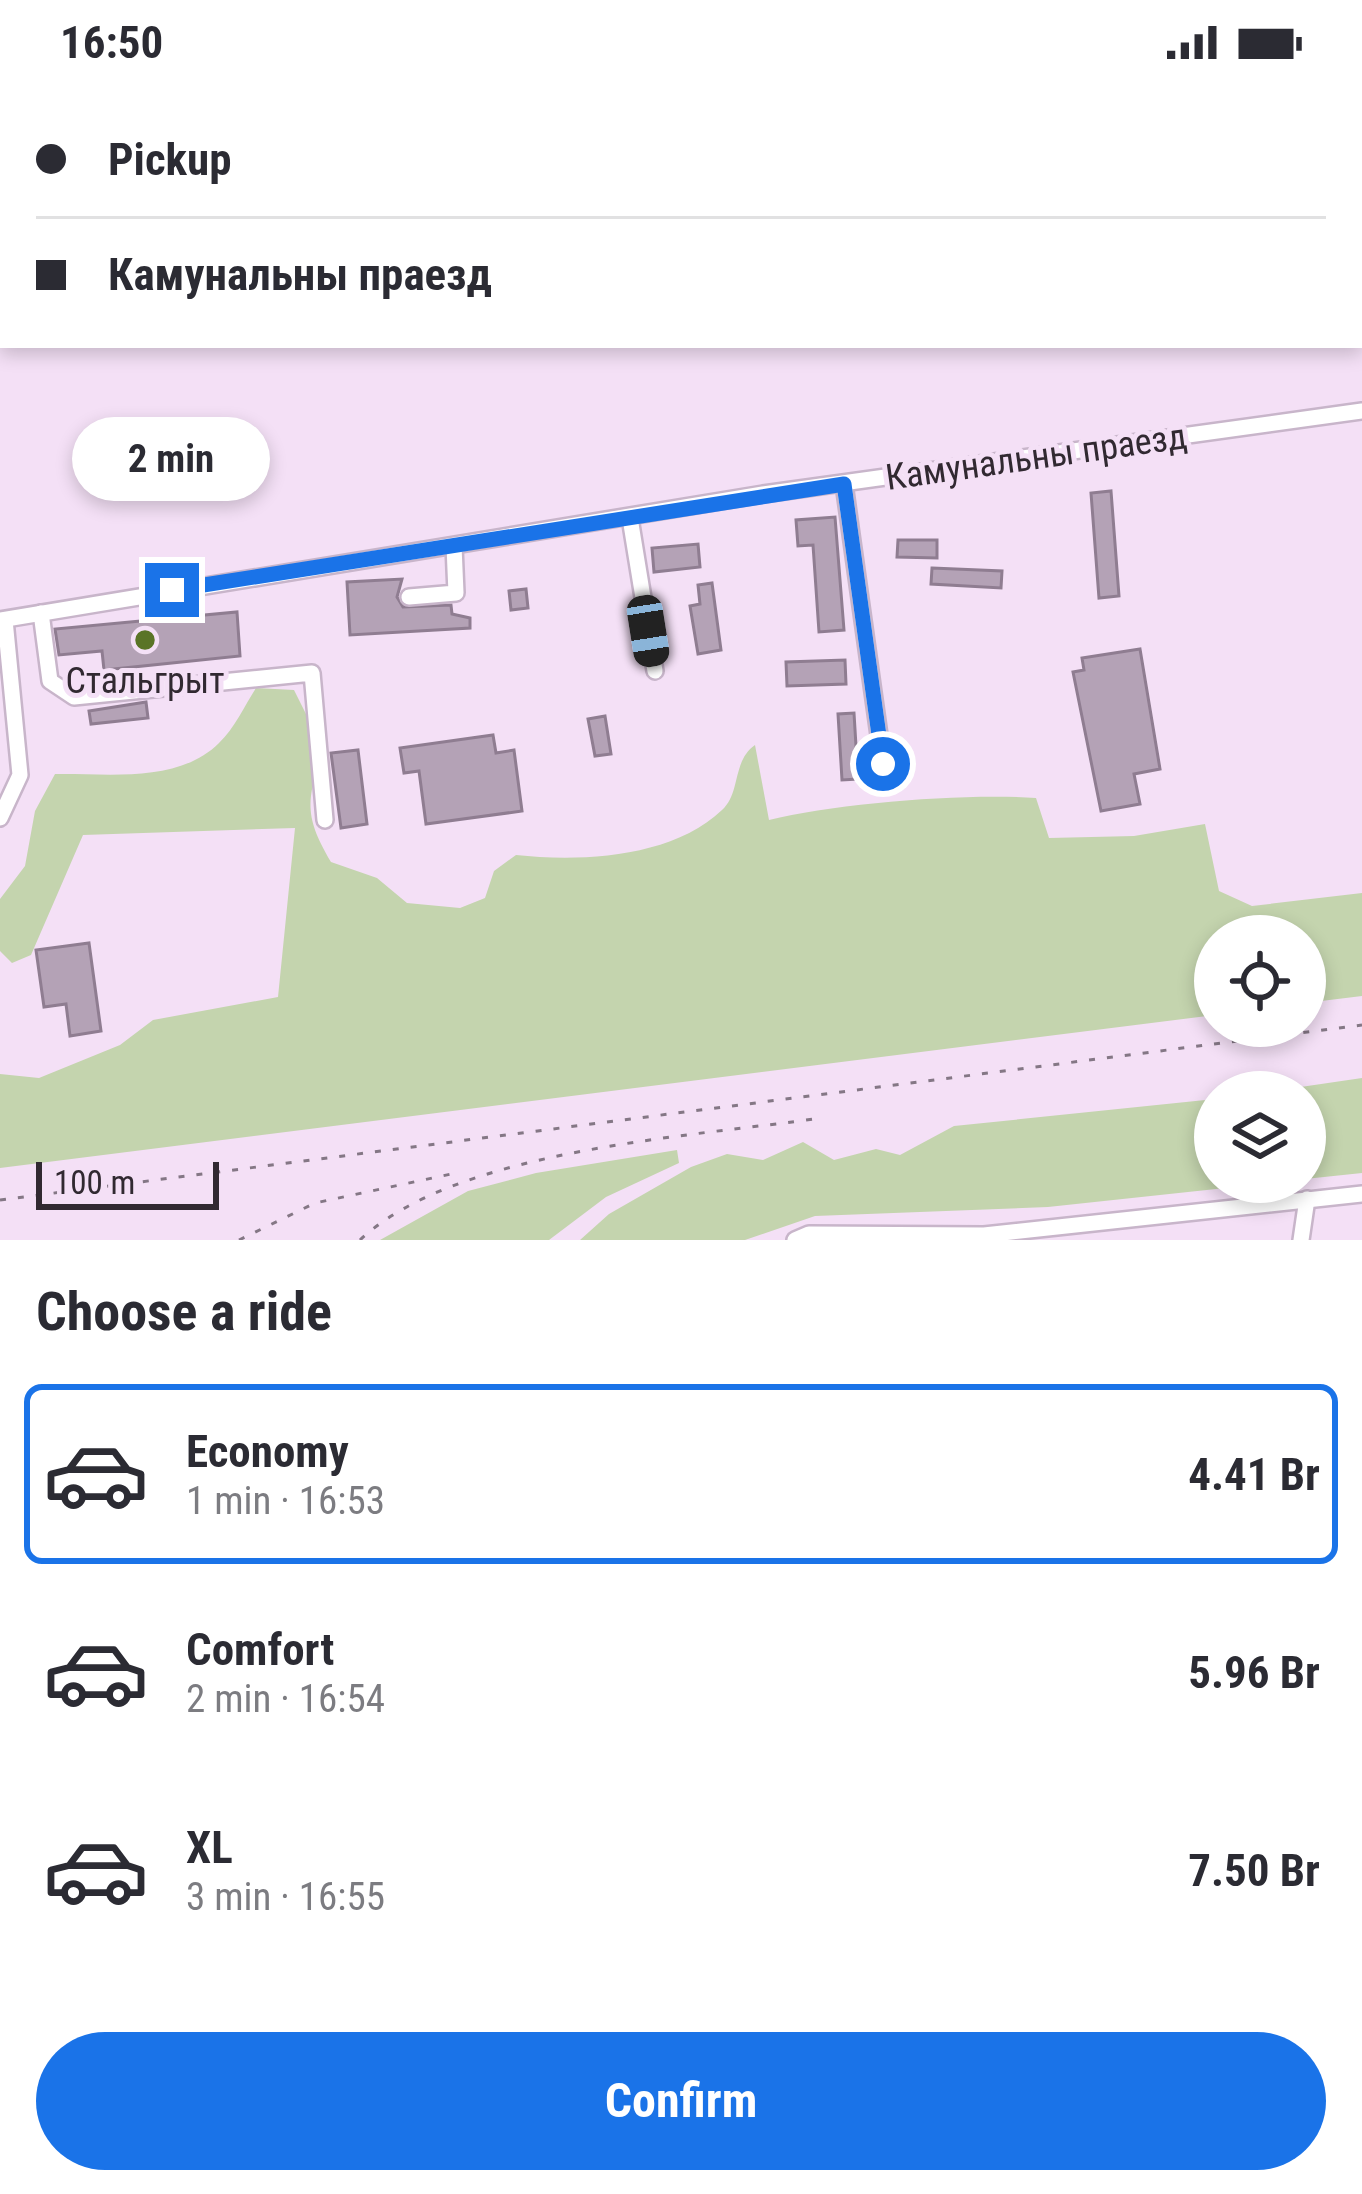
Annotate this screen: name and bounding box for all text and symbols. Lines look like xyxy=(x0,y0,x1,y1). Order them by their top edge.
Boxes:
text: 16:50 xyxy=(60,16,163,69)
text: Pickup xyxy=(108,133,232,186)
text: Камунальны праезд xyxy=(108,248,492,301)
street label: Камунальны праезд xyxy=(883,415,1189,499)
callout: 2 min xyxy=(73,416,271,500)
text: 2 min xyxy=(128,436,214,482)
route end xyxy=(145,563,199,617)
car xyxy=(625,593,671,669)
marker: Стальгрыт xyxy=(132,627,158,653)
place label: Стальгрыт xyxy=(65,660,225,702)
route start xyxy=(856,737,910,791)
map controls xyxy=(1194,915,1326,1203)
button: locate xyxy=(1194,915,1326,1047)
button: layers xyxy=(1194,1071,1326,1203)
scale bar xyxy=(36,1156,219,1209)
text: 100 m xyxy=(54,1163,135,1202)
text: Choose a ride xyxy=(36,1280,332,1343)
icon: car xyxy=(42,1420,150,1528)
text: Economy xyxy=(186,1425,349,1478)
text: 4.41 Br xyxy=(1188,1448,1320,1501)
text: 1 min · 16:53 xyxy=(186,1478,385,1524)
icon: car xyxy=(42,1618,150,1726)
text: Comfort xyxy=(186,1623,334,1676)
text: 5.96 Br xyxy=(1188,1646,1320,1699)
text: 2 min · 16:54 xyxy=(186,1676,385,1722)
icon: car xyxy=(42,1816,150,1924)
text: XL xyxy=(186,1821,233,1874)
text: 7.50 Br xyxy=(1188,1844,1320,1897)
text: 3 min · 16:55 xyxy=(186,1874,385,1920)
button: Confirm xyxy=(36,2032,1326,2170)

